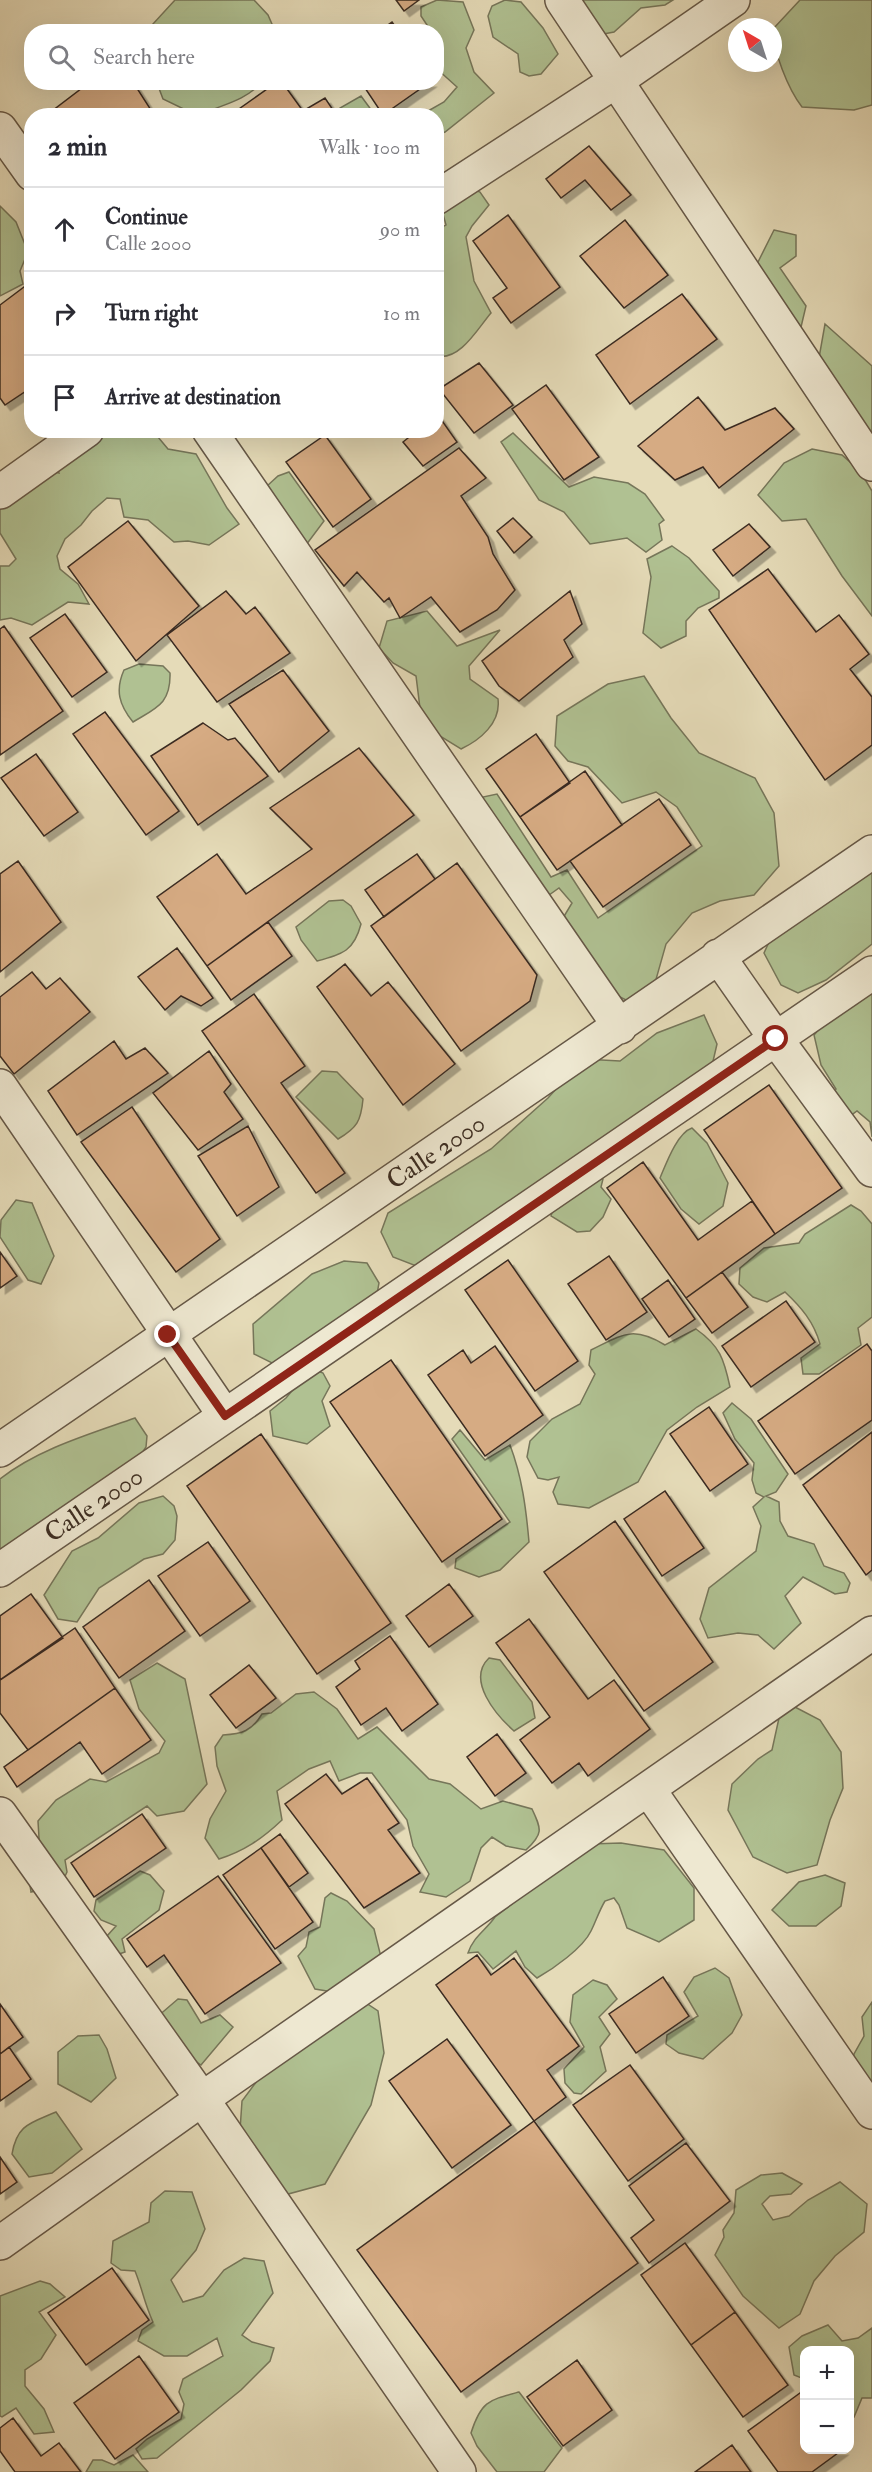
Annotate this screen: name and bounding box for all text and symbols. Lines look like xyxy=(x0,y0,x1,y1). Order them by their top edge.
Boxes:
north arrow xyxy=(728,18,782,72)
search box xyxy=(24,24,444,90)
icon: search xyxy=(45,41,78,74)
text: Search here xyxy=(93,43,195,71)
text: 2 min xyxy=(48,131,107,163)
text: Walk · 100 m xyxy=(319,135,420,160)
text: Continue xyxy=(105,203,188,231)
icon: ahead xyxy=(48,213,81,246)
text: 90 m xyxy=(380,217,420,242)
text: Calle 2000 xyxy=(105,231,191,256)
icon: right xyxy=(48,297,81,330)
text: Turn right xyxy=(105,299,198,327)
text: 10 m xyxy=(383,301,420,326)
icon: arrive xyxy=(48,381,81,414)
text: Arrive at destination xyxy=(105,383,281,411)
route start xyxy=(762,1025,788,1051)
street label: Calle 2000 xyxy=(380,1107,492,1197)
route end xyxy=(154,1321,180,1347)
street label: Calle 2000 xyxy=(38,1460,150,1550)
map controls xyxy=(800,2346,854,2454)
button: + xyxy=(800,2346,854,2400)
button: − xyxy=(800,2400,854,2454)

